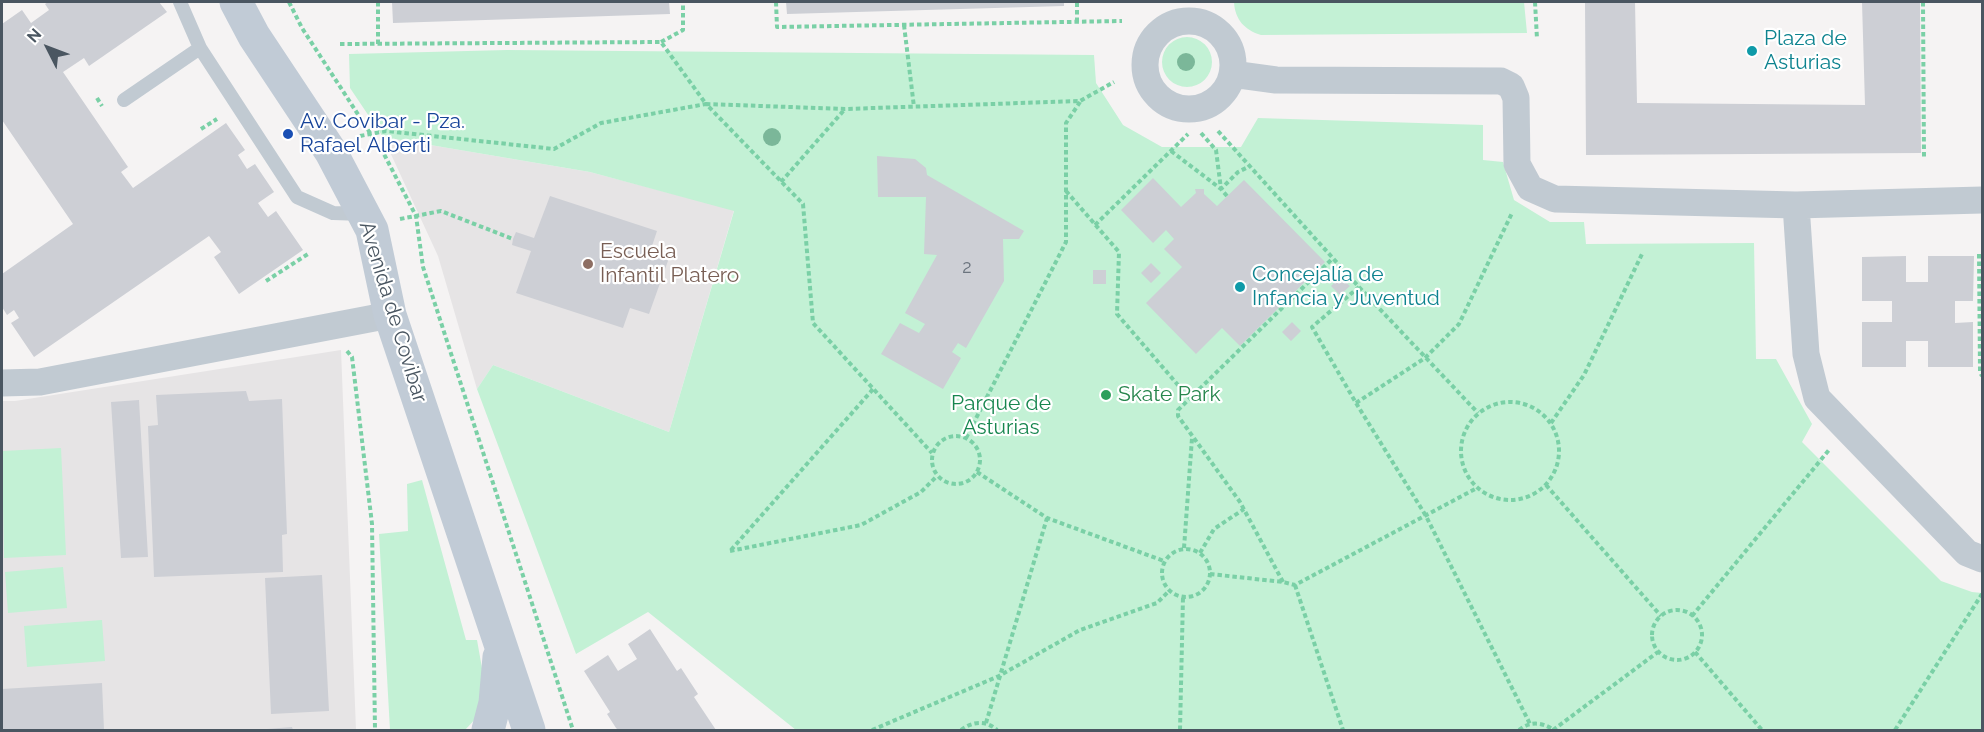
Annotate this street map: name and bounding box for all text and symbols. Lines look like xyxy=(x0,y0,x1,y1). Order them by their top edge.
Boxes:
north arrow xyxy=(18,18,78,78)
text: N xyxy=(23,25,45,47)
place label: Plaza de Asturias xyxy=(1764,26,1847,76)
marker: Plaza de Asturias xyxy=(1745,44,1759,58)
place label: Av. Covibar - Pza. Rafael Alberti xyxy=(300,109,465,159)
marker: Av. Covibar - Pza. Rafael Alberti xyxy=(281,127,295,141)
street label: Avenida de Covibar xyxy=(353,218,433,406)
place label: Escuela Infantil Platero xyxy=(600,239,739,289)
marker: Escuela Infantil Platero xyxy=(581,257,595,271)
house number: 2 xyxy=(962,257,972,279)
place label: Concejalía de Infancia y Juventud xyxy=(1252,262,1440,312)
marker: Concejalía de Infancia y Juventud xyxy=(1233,280,1247,294)
place label: Skate Park xyxy=(1118,382,1221,408)
marker: Skate Park xyxy=(1099,388,1113,402)
park label: Parque de Asturias xyxy=(951,391,1051,441)

